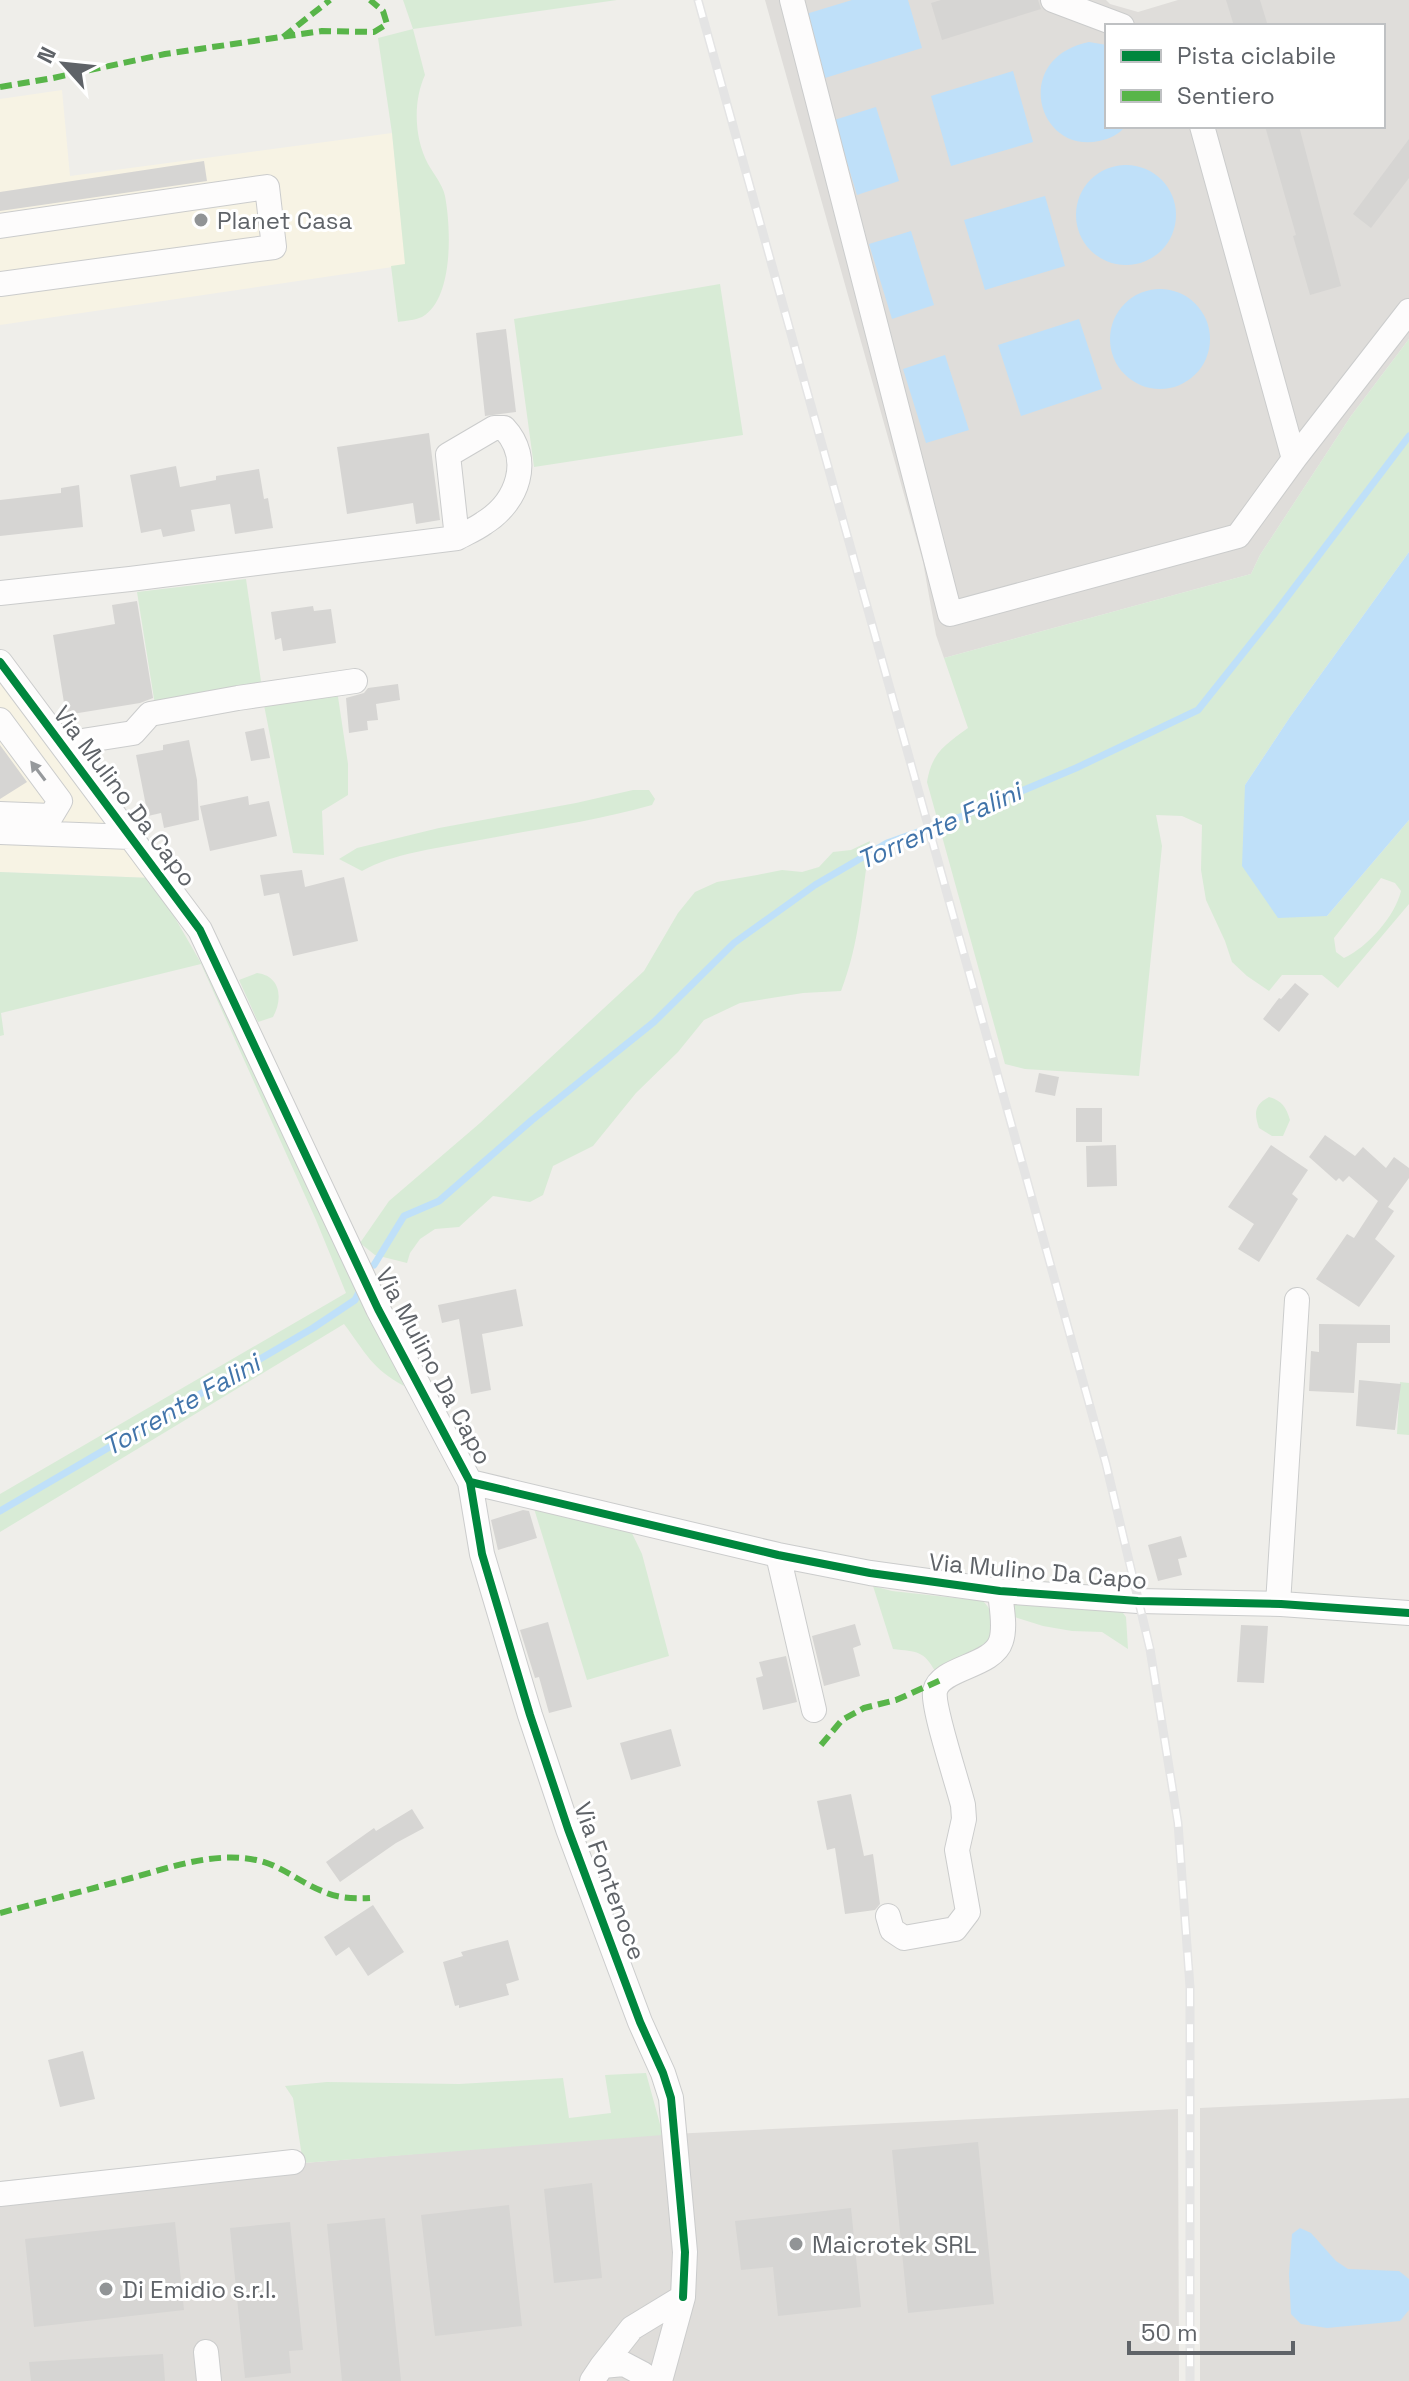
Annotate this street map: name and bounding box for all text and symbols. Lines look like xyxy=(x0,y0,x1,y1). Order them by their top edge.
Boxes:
north arrow xyxy=(24,24,104,104)
legend xyxy=(1105,24,1385,128)
text: Pista ciclabile xyxy=(1177,40,1336,71)
text: N xyxy=(30,42,62,68)
text: Sentiero xyxy=(1177,80,1275,111)
place label: Planet Casa xyxy=(217,205,352,236)
marker: Planet Casa xyxy=(192,211,210,229)
street label: Via Mulino Da Capo xyxy=(47,699,203,893)
one-way arrow xyxy=(30,761,46,781)
water label: Torrente Falini xyxy=(852,774,1029,877)
street label: Via Mulino Da Capo xyxy=(369,1262,499,1470)
water label: Torrente Falini xyxy=(96,1345,268,1464)
street label: Via Mulino Da Capo xyxy=(928,1546,1148,1596)
street label: Via Fontenoce xyxy=(567,1798,653,1964)
place label: Maicrotek SRL xyxy=(812,2229,977,2260)
marker: Maicrotek SRL xyxy=(787,2235,805,2253)
place label: Di Emidio s.r.l. xyxy=(122,2274,277,2305)
marker: Di Emidio s.r.l. xyxy=(97,2280,115,2298)
scale bar xyxy=(1129,2305,1293,2355)
text: 50 m xyxy=(1141,2317,1198,2348)

